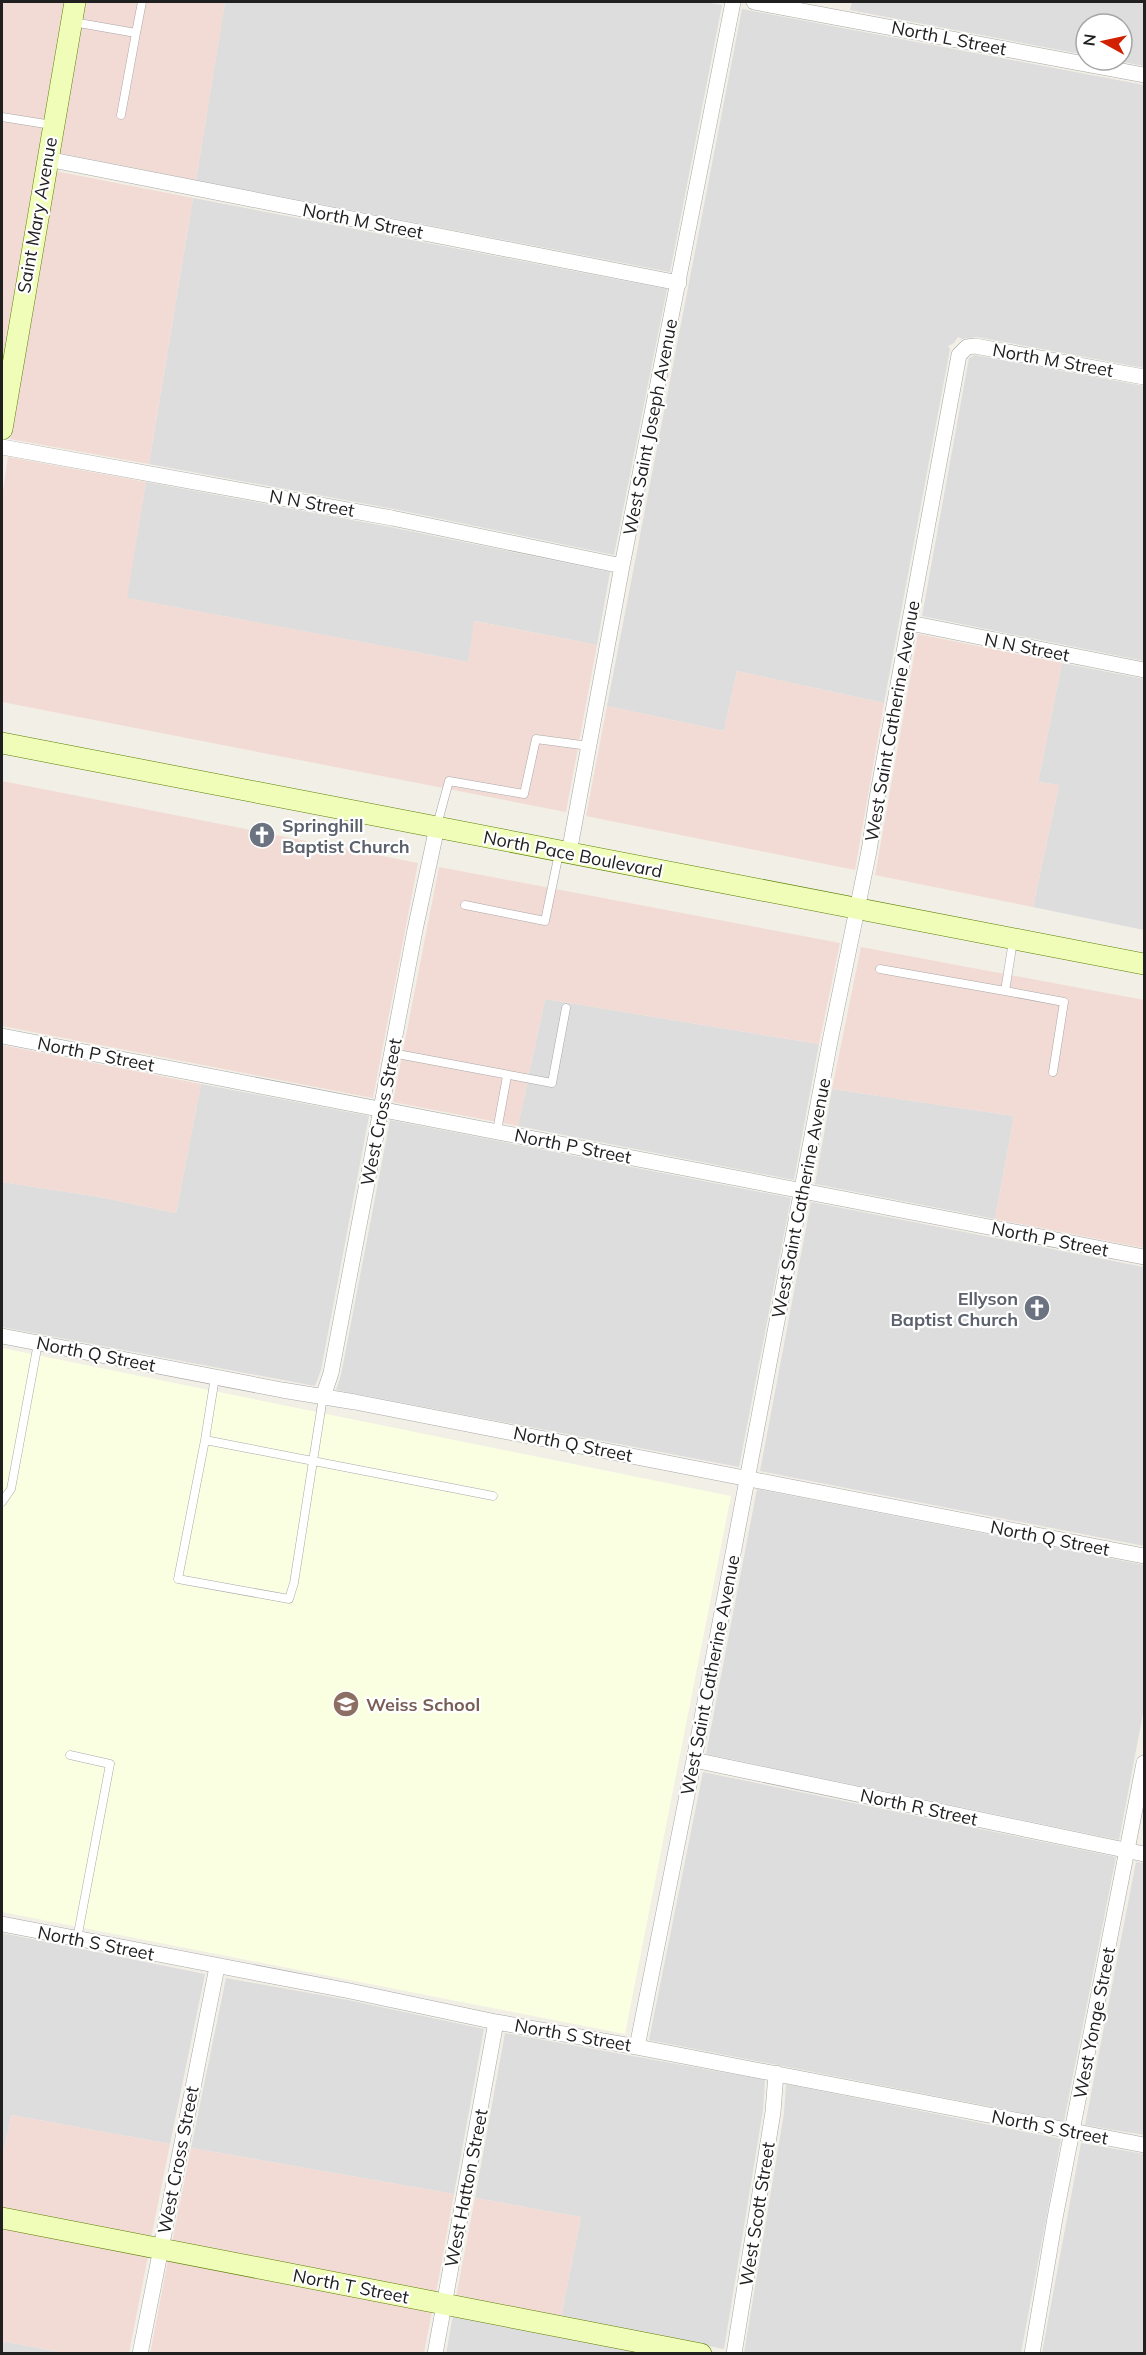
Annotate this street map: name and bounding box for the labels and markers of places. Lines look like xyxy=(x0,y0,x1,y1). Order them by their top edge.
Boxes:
place label: Springhill Baptist Church xyxy=(282,814,410,858)
church icon: Springhill Baptist Church xyxy=(247,820,277,850)
place label: Ellyson Baptist Church xyxy=(890,1287,1018,1331)
church icon: Ellyson Baptist Church xyxy=(1022,1293,1052,1323)
school or university icon: Weiss School xyxy=(331,1689,361,1719)
place label: Weiss School xyxy=(366,1693,480,1716)

